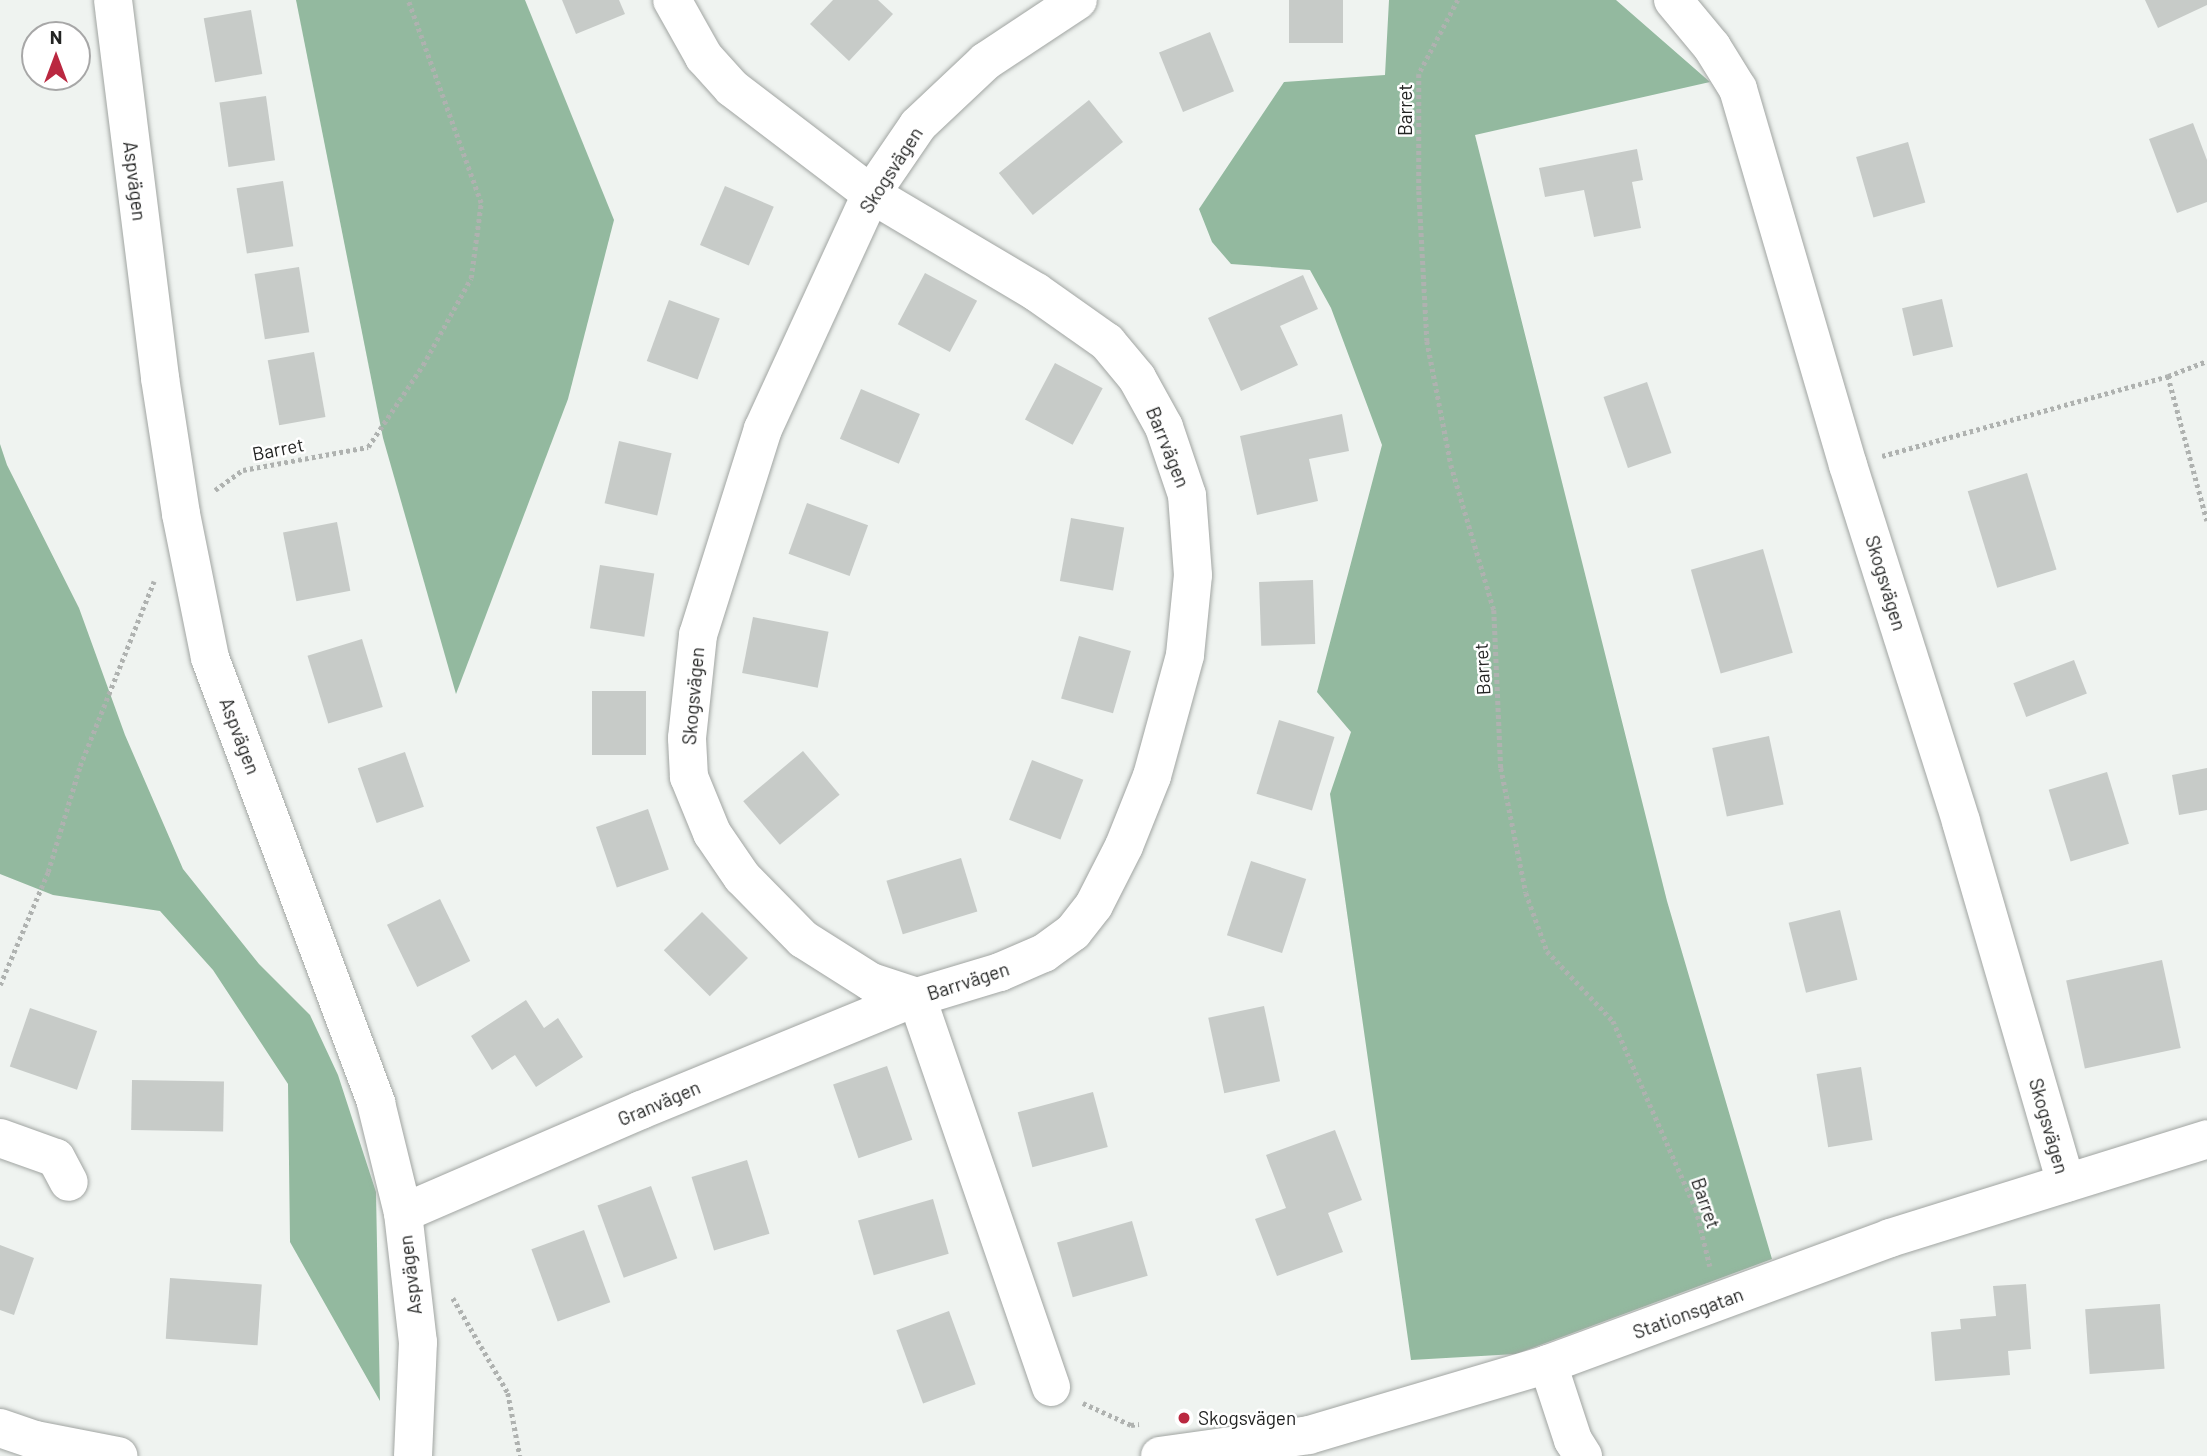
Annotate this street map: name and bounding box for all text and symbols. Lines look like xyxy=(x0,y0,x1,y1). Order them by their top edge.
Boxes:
north arrow xyxy=(21,21,91,91)
text: N xyxy=(50,25,62,48)
street label: Barret xyxy=(1394,84,1416,136)
street label: Skogsvägen xyxy=(855,123,927,217)
street label: Aspvägen xyxy=(119,140,151,222)
street label: Barrvägen xyxy=(1142,403,1194,491)
street label: Barret xyxy=(250,433,306,465)
street label: Skogsvägen xyxy=(1861,533,1911,633)
street label: Barret xyxy=(1469,642,1495,696)
street label: Skogsvägen xyxy=(677,646,709,746)
street label: Aspvägen xyxy=(215,695,265,777)
street label: Barrvägen xyxy=(924,957,1012,1005)
street label: Granvägen xyxy=(614,1075,704,1131)
street label: Skogsvägen xyxy=(2025,1076,2073,1176)
street label: Barret xyxy=(1687,1175,1725,1231)
street label: Aspvägen xyxy=(394,1234,426,1316)
street label: Stationsgatan xyxy=(1630,1282,1746,1344)
place label: Skogsvägen xyxy=(1198,1407,1296,1429)
marker: Skogsvägen xyxy=(1176,1410,1192,1426)

